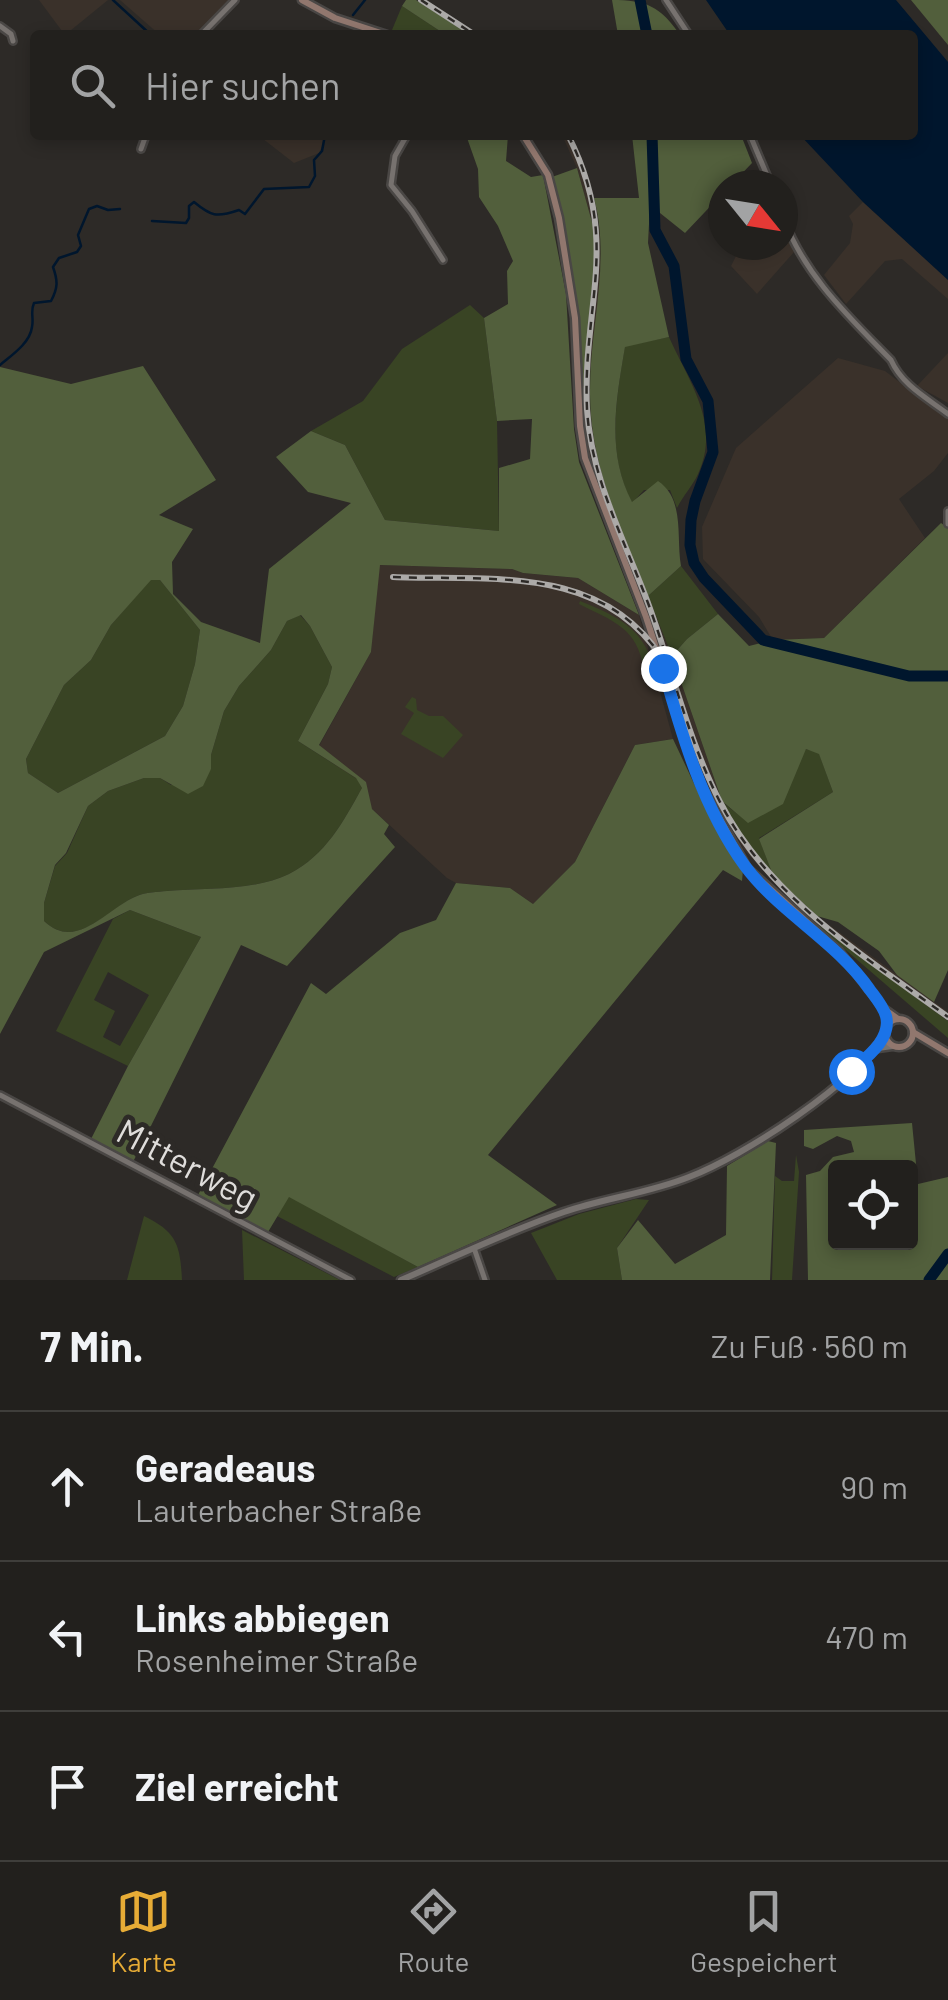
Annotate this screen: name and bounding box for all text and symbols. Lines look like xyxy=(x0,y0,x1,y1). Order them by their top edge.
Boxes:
search box xyxy=(30,30,918,140)
icon: search xyxy=(65,58,120,113)
text: Hier suchen xyxy=(145,62,341,108)
north arrow xyxy=(708,170,798,260)
route end xyxy=(641,646,687,692)
route start xyxy=(829,1049,875,1095)
street label: Mitterweg xyxy=(110,1109,265,1218)
map controls xyxy=(828,1160,918,1250)
button: locate xyxy=(828,1160,918,1250)
text: 7 Min. xyxy=(40,1320,144,1370)
text: Zu Fuß · 560 m xyxy=(711,1326,908,1364)
text: Geradeaus xyxy=(135,1444,315,1490)
icon: ahead xyxy=(40,1459,95,1514)
text: 90 m xyxy=(840,1467,908,1505)
text: Lauterbacher Straße xyxy=(135,1490,422,1528)
text: Links abbiegen xyxy=(135,1594,390,1640)
icon: left xyxy=(40,1609,95,1664)
text: 470 m xyxy=(825,1617,908,1655)
text: Rosenheimer Straße xyxy=(135,1640,418,1678)
icon: arrive xyxy=(40,1759,95,1814)
text: Ziel erreicht xyxy=(135,1763,339,1809)
tab: Karte xyxy=(110,1884,177,1978)
tab: Route xyxy=(397,1884,469,1978)
tab: Gespeichert xyxy=(690,1884,838,1978)

